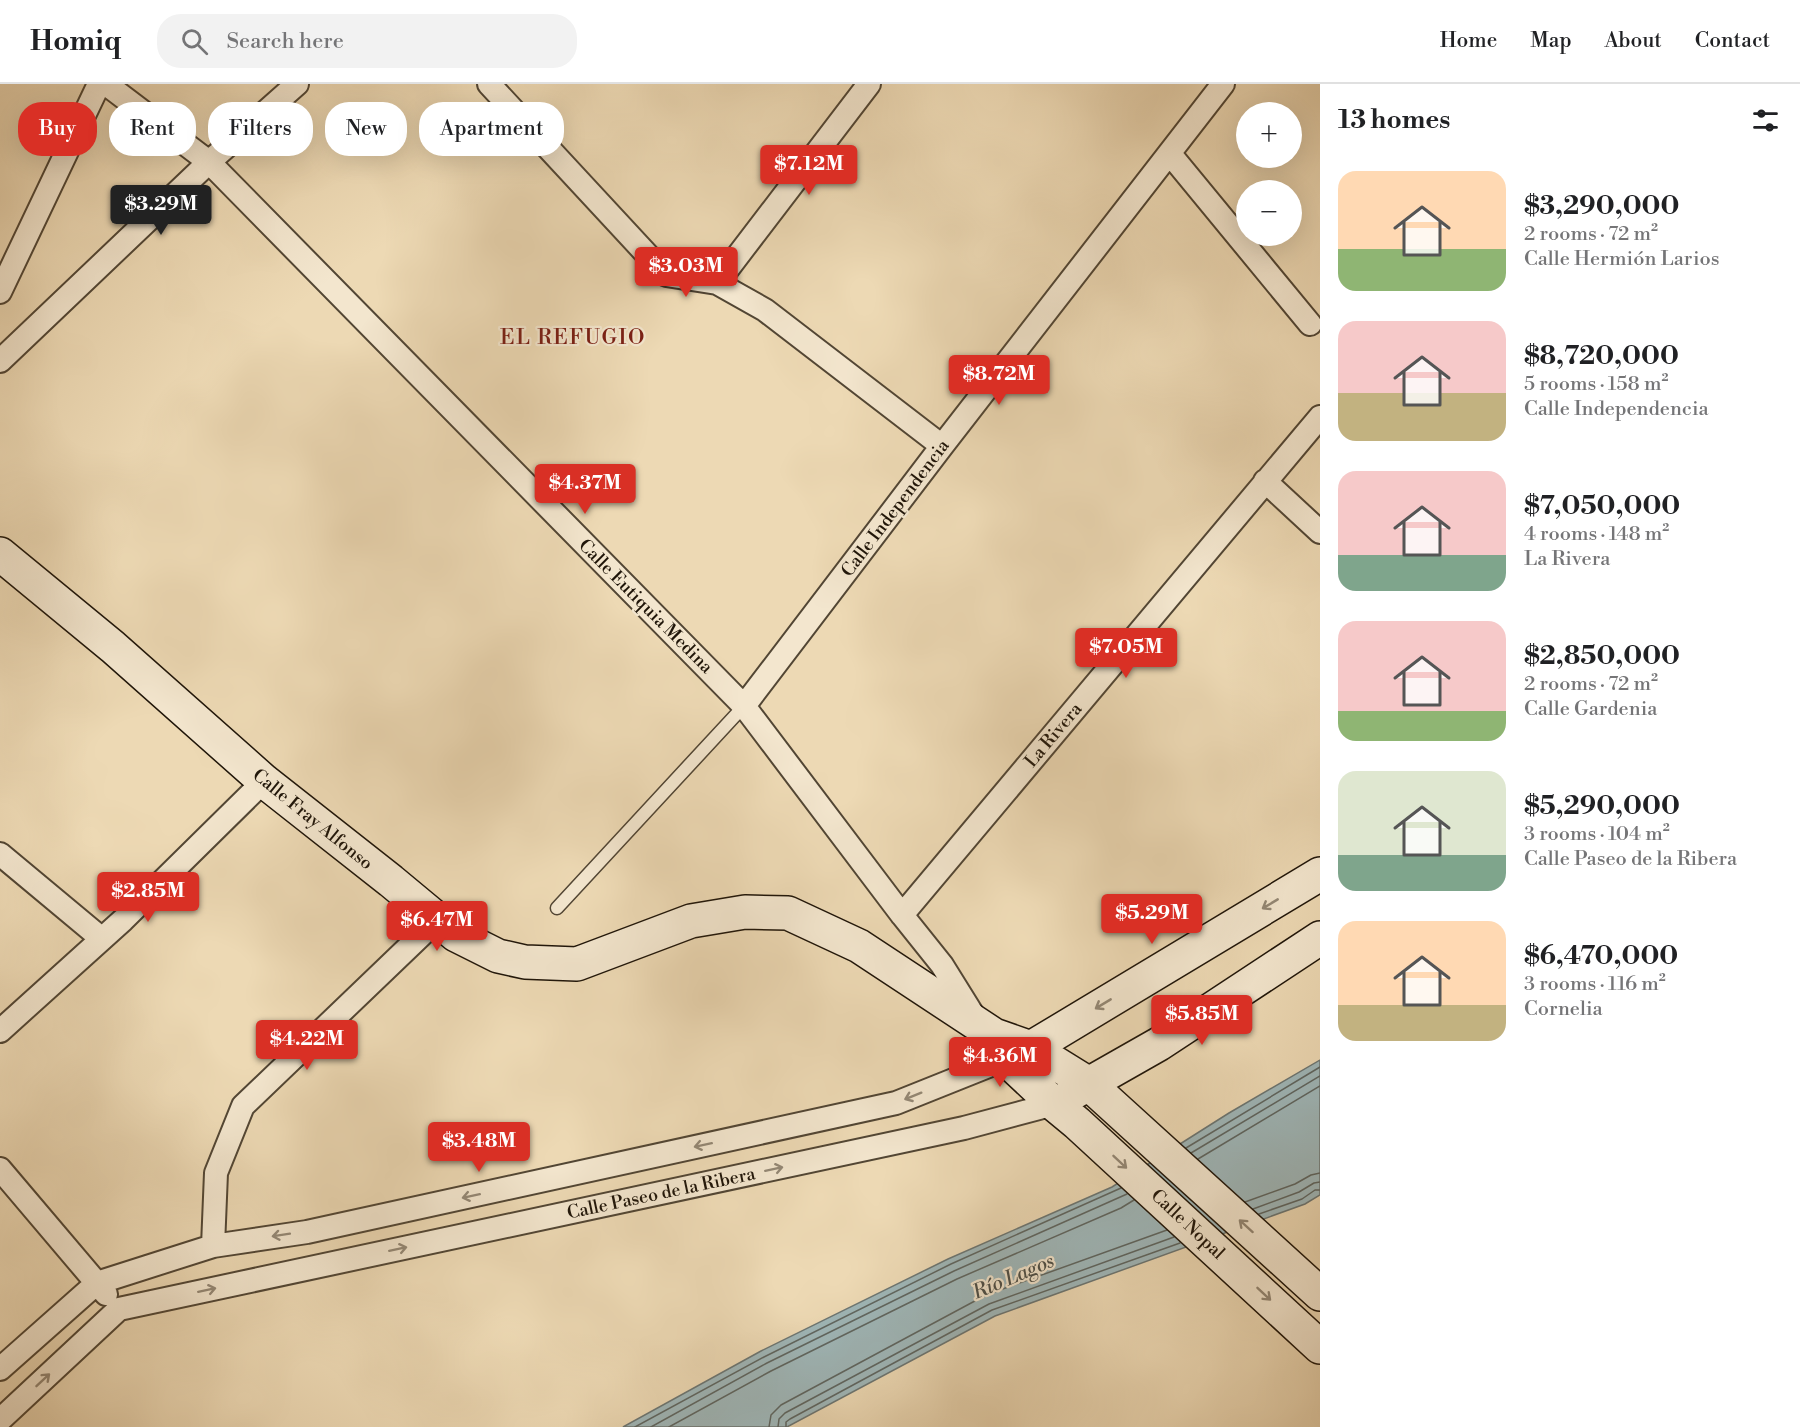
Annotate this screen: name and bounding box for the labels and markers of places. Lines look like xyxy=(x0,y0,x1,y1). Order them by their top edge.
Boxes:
pin: $7.12M xyxy=(760,145,858,196)
pin: $3.29M xyxy=(112,185,210,236)
pin: $3.03M xyxy=(637,247,735,298)
pin: $8.72M xyxy=(950,355,1048,406)
pin: $4.37M xyxy=(536,464,634,515)
pin: $7.05M xyxy=(1077,628,1175,679)
pin: $2.85M xyxy=(99,872,197,923)
pin: $5.29M xyxy=(1103,894,1201,945)
pin: $6.47M xyxy=(388,901,486,952)
pin: $5.85M xyxy=(1153,995,1251,1046)
pin: $4.22M xyxy=(258,1020,356,1071)
pin: $4.36M xyxy=(951,1037,1049,1088)
pin: $3.48M xyxy=(430,1122,528,1173)

